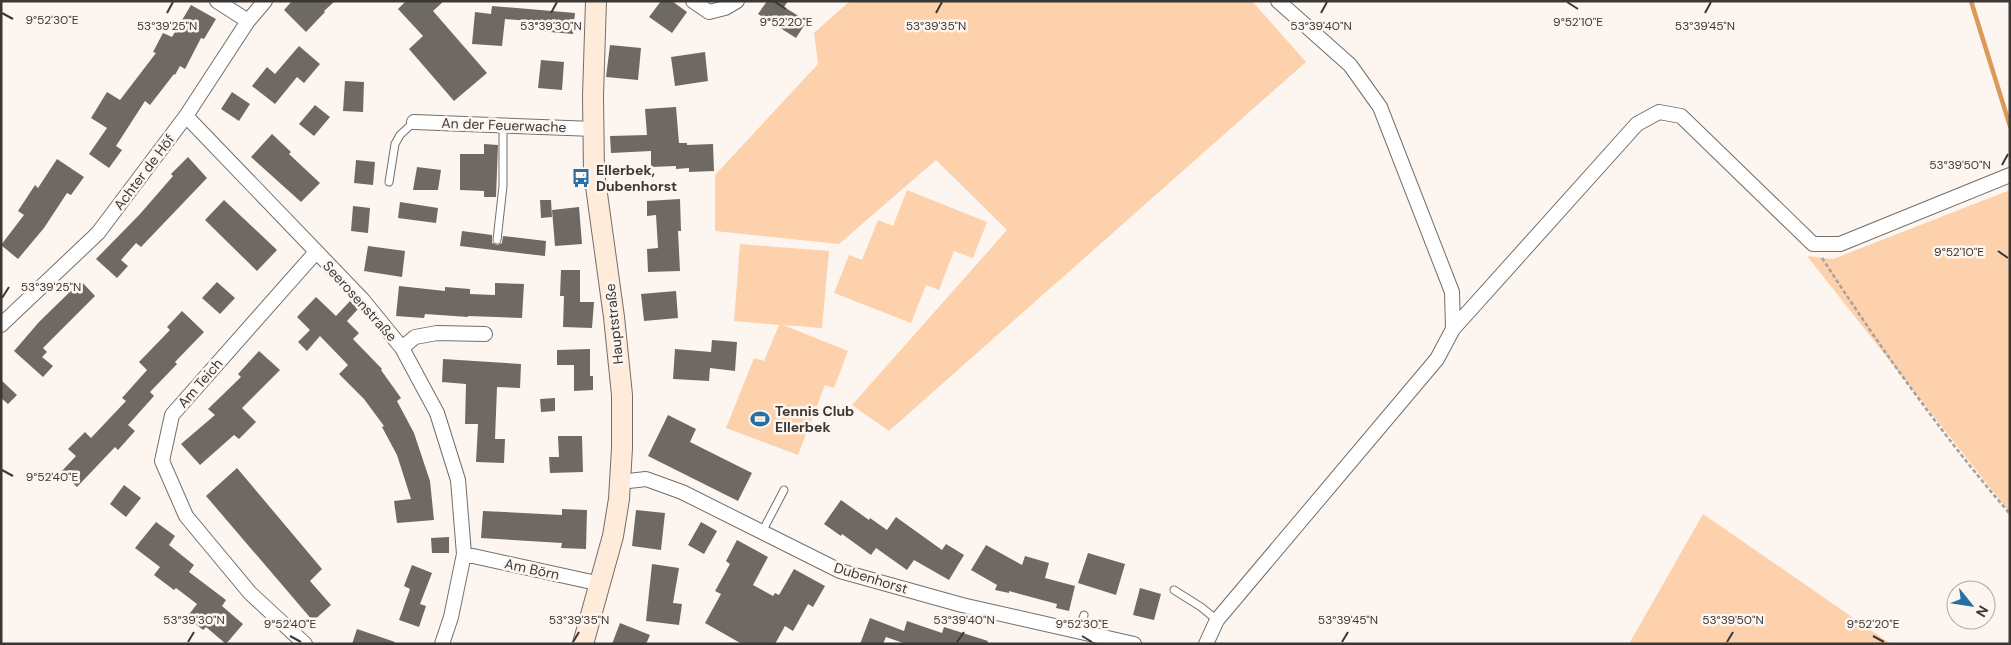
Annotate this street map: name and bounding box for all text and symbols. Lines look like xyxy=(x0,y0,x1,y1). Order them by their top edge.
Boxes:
text: 9°52'30"E xyxy=(25,12,79,28)
text: 9°52'20"E xyxy=(760,14,813,30)
text: 9°52'10"E xyxy=(1553,14,1603,30)
text: 53°39'25"N xyxy=(137,18,197,34)
text: 53°39'30"N xyxy=(520,18,582,34)
text: 53°39'35"N xyxy=(906,18,966,34)
text: 53°39'40"N xyxy=(1290,18,1352,34)
text: 53°39'45"N xyxy=(1675,18,1735,34)
street label: An der Feuerwache xyxy=(441,114,567,136)
street label: Achter de Höf xyxy=(110,130,178,213)
text: 53°39'50"N xyxy=(1929,157,1991,173)
place label: Ellerbek, Dubenhorst xyxy=(596,161,677,195)
bus stop icon: Ellerbek, Dubenhorst xyxy=(570,167,592,189)
text: 9°52'10"E xyxy=(1934,244,1984,260)
street label: Seerosenstraße xyxy=(319,257,401,345)
text: 53°39'25"N xyxy=(21,279,81,295)
street label: Hauptstraße xyxy=(601,283,627,365)
street label: Am Teich xyxy=(174,355,226,411)
place label: Tennis Club Ellerbek xyxy=(775,402,854,436)
sports icon: Tennis Club Ellerbek xyxy=(749,408,771,430)
text: 9°52'40"E xyxy=(26,469,79,485)
street label: Am Börn xyxy=(503,554,561,584)
street label: Dubenhorst xyxy=(832,558,910,598)
north arrow xyxy=(1946,580,1996,630)
text: N xyxy=(1972,603,1993,620)
text: 53°39'30"N xyxy=(163,612,225,628)
text: 53°39'35"N xyxy=(549,612,609,628)
text: 53°39'40"N xyxy=(933,612,995,628)
text: 53°39'45"N xyxy=(1318,612,1378,628)
text: 53°39'50"N xyxy=(1702,612,1764,628)
text: 9°52'40"E xyxy=(264,616,317,632)
text: 9°52'30"E xyxy=(1055,616,1109,632)
text: 9°52'20"E xyxy=(1847,616,1900,632)

